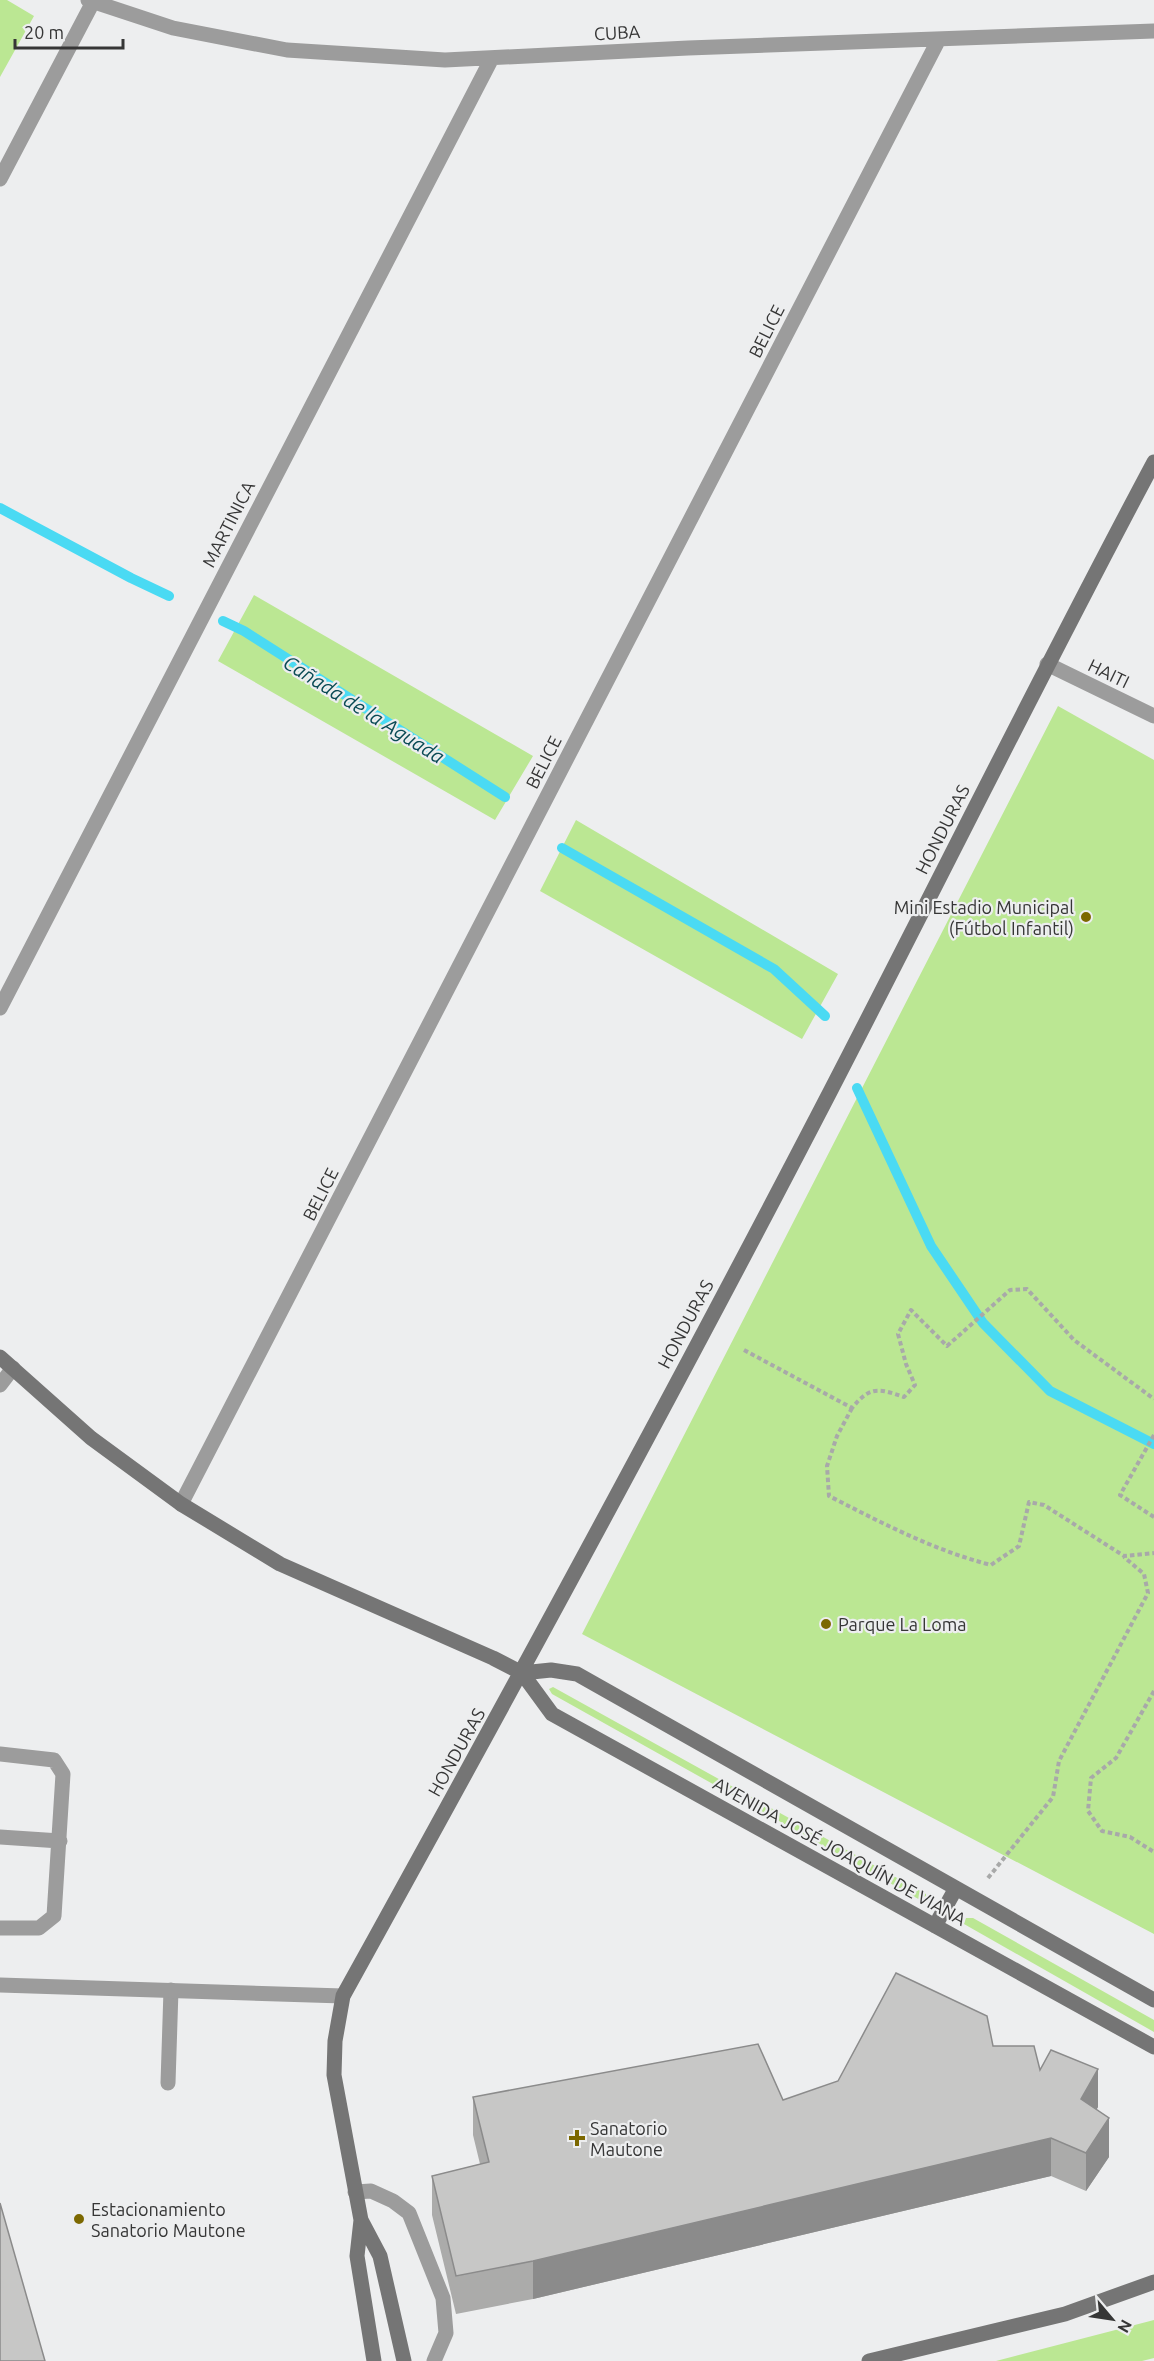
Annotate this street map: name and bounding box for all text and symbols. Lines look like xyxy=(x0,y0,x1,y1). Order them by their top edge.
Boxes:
scale bar xyxy=(15,12,123,50)
street label: CUBA xyxy=(593,21,641,43)
text: 20 m xyxy=(24,22,64,42)
street label: BELICE xyxy=(744,301,788,361)
street label: MARTINICA xyxy=(198,477,258,570)
water label: Cañada de la Aguada xyxy=(279,650,449,768)
street label: HAITI xyxy=(1085,654,1133,692)
street label: BELICE xyxy=(521,732,565,792)
street label: HONDURAS xyxy=(911,781,973,877)
place label: Mini Estadio Municipal (Fútbol Infantil) xyxy=(894,897,1074,939)
marker: Mini Estadio Municipal (Fútbol Infantil) xyxy=(1079,910,1093,924)
street label: BELICE xyxy=(298,1164,342,1224)
street label: HONDURAS xyxy=(653,1276,717,1372)
place label: Parque La Loma xyxy=(838,1614,967,1634)
marker: Parque La Loma xyxy=(819,1617,833,1631)
street label: HONDURAS xyxy=(424,1705,488,1799)
street label: AVENIDA JOSÉ JOAQUÍN DE VIANA xyxy=(710,1772,971,1930)
place label: Sanatorio Mautone xyxy=(590,2118,668,2159)
marker: Sanatorio Mautone xyxy=(568,2129,586,2147)
place label: Estacionamiento Sanatorio Mautone xyxy=(91,2199,246,2240)
marker: Estacionamiento Sanatorio Mautone xyxy=(72,2212,86,2226)
north arrow xyxy=(1082,2289,1142,2349)
text: N xyxy=(1114,2317,1136,2336)

